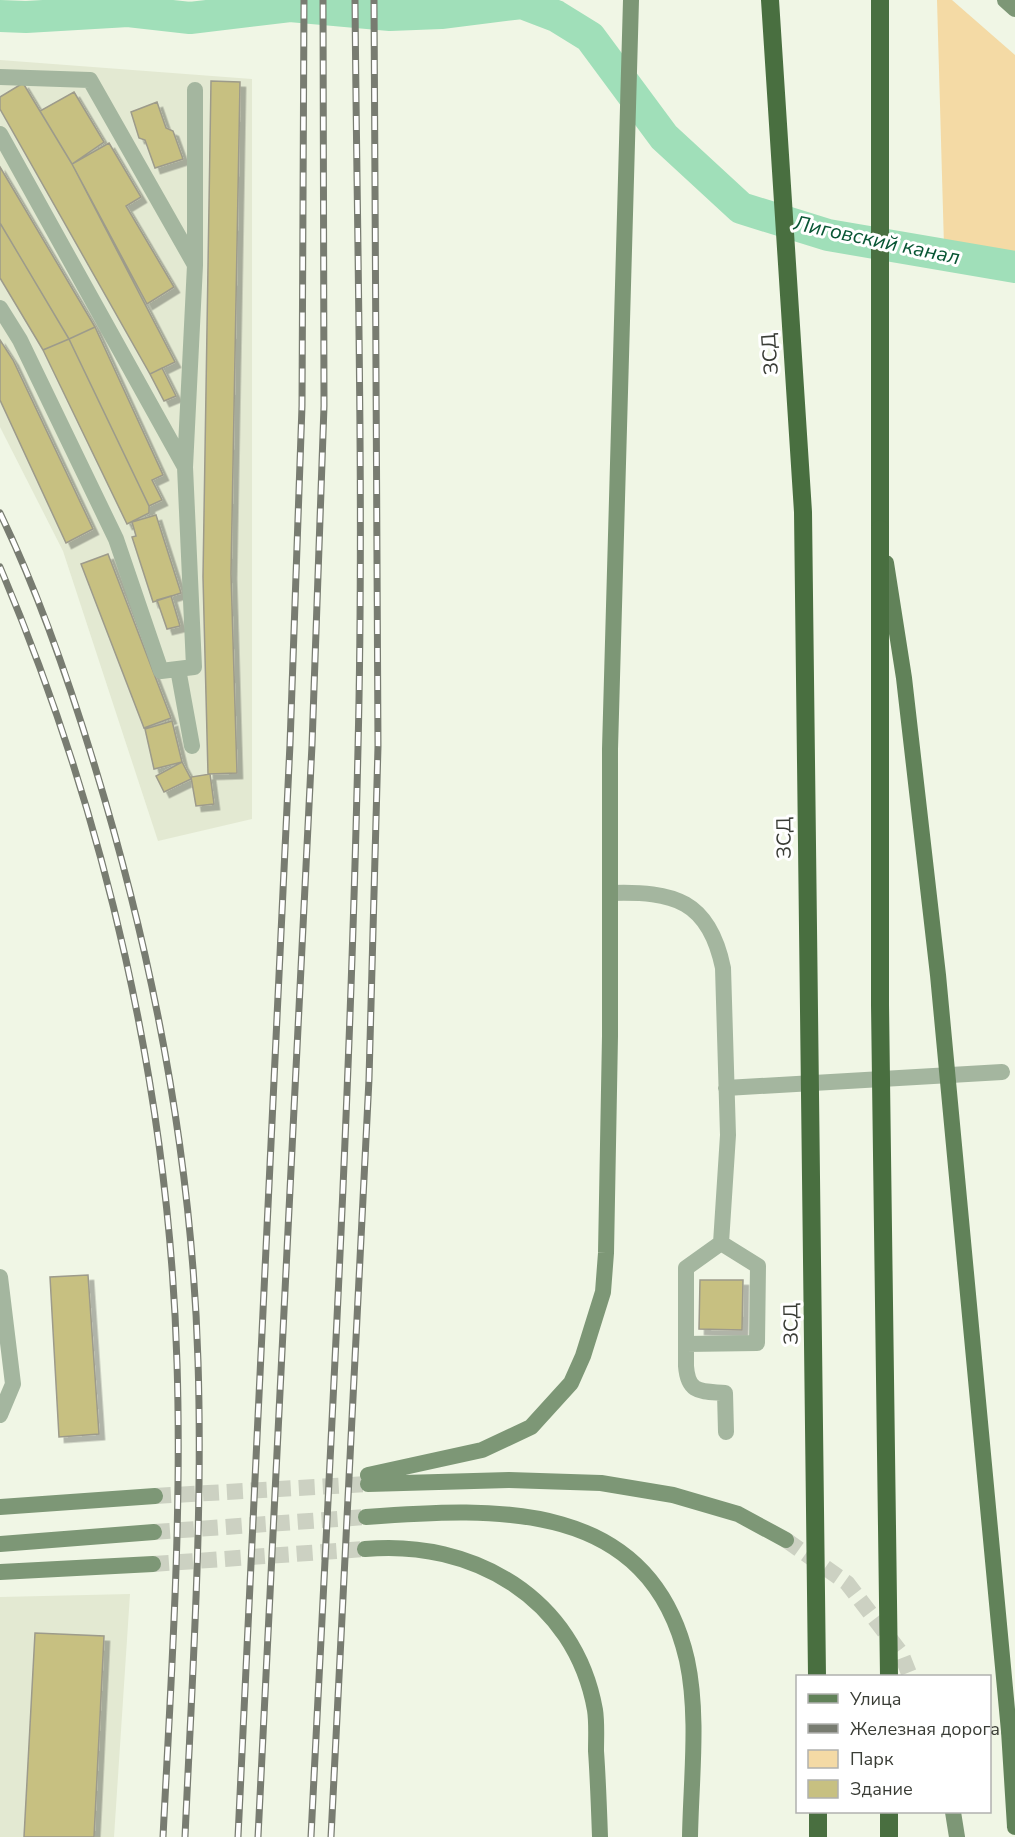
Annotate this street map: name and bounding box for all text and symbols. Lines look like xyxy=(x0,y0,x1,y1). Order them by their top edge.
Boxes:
water label: Лиговский канал xyxy=(790,208,963,271)
street label: ЗСД xyxy=(755,332,785,376)
street label: ЗСД xyxy=(770,816,798,859)
street label: ЗСД xyxy=(777,1302,805,1345)
legend xyxy=(796,1675,991,1813)
text: Улица xyxy=(849,1687,901,1711)
text: Железная дорога xyxy=(850,1717,1000,1741)
text: Парк xyxy=(850,1747,894,1771)
text: Здание xyxy=(850,1777,913,1801)

